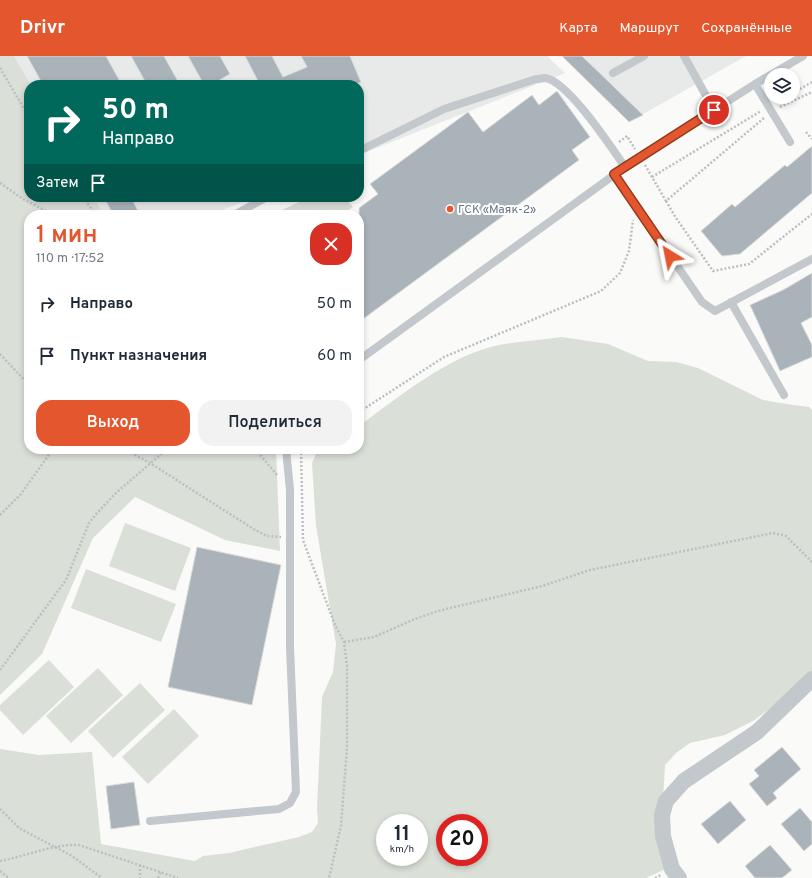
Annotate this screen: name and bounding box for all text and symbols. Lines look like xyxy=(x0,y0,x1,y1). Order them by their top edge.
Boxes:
text: Drivr xyxy=(20,16,65,40)
text: Карта xyxy=(559,20,598,37)
text: Маршрут xyxy=(620,20,679,37)
text: Сохранённые xyxy=(701,20,792,37)
map controls xyxy=(764,68,800,104)
button: layers xyxy=(764,68,800,104)
text: 50 m xyxy=(102,93,169,129)
pin xyxy=(697,93,731,127)
icon: right xyxy=(36,96,88,148)
icon: arrive xyxy=(703,99,725,121)
text: Направо xyxy=(102,128,174,151)
icon: arrive xyxy=(87,172,109,194)
text: Затем xyxy=(36,174,79,193)
place label: ГСК «Маяк-2» xyxy=(458,202,536,218)
marker: ГСК «Маяк-2» xyxy=(445,204,455,214)
text: 1 мин xyxy=(36,221,97,251)
button: close xyxy=(310,223,352,265)
position arrow xyxy=(649,235,691,277)
text: 110 m · 17:52 xyxy=(36,251,104,267)
icon: right xyxy=(36,293,58,315)
text: Направо xyxy=(70,295,133,314)
text: 50 m xyxy=(317,295,352,314)
icon: arrive xyxy=(36,345,58,367)
text: Пункт назначения xyxy=(70,347,207,366)
text: 60 m xyxy=(317,347,352,366)
button: Выход xyxy=(36,400,190,446)
button: Поделиться xyxy=(198,400,352,446)
speed limit sign: 20 xyxy=(436,814,488,866)
text: 11 xyxy=(394,822,410,848)
text: km/h xyxy=(390,843,414,856)

